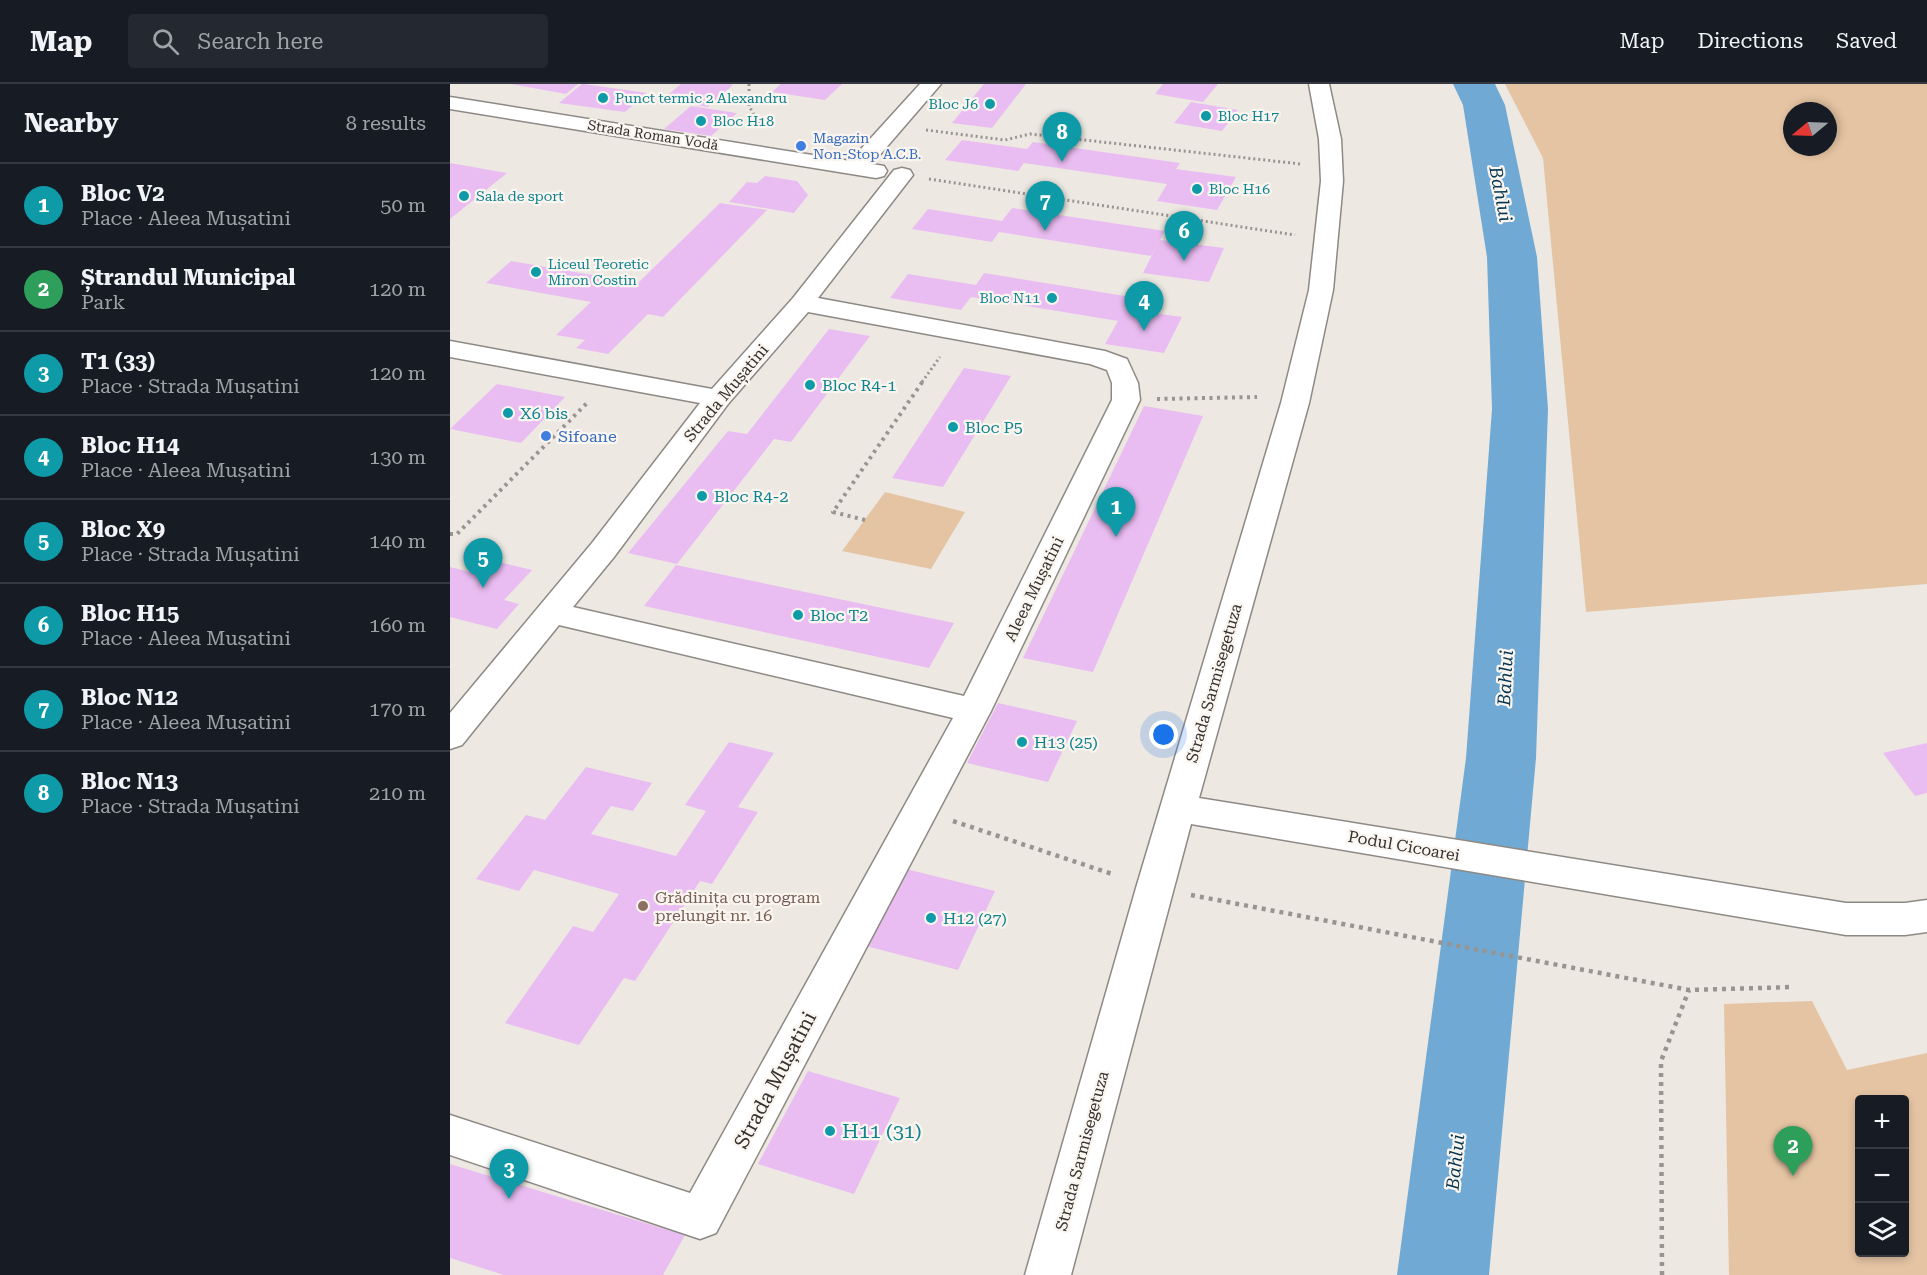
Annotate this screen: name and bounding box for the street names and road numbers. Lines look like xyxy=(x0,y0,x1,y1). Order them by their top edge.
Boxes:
street label: Strada Roman Vodă xyxy=(586,117,720,153)
street label: Strada Mușatini xyxy=(680,340,773,446)
street label: Aleea Mușatini xyxy=(1000,533,1068,645)
street label: Strada Sarmisegetuza xyxy=(1182,601,1246,765)
street label: Podul Cicoarei xyxy=(1347,827,1461,865)
street label: Strada Mușatini xyxy=(729,1007,823,1154)
street label: Strada Sarmisegetuza xyxy=(1052,1069,1113,1233)

